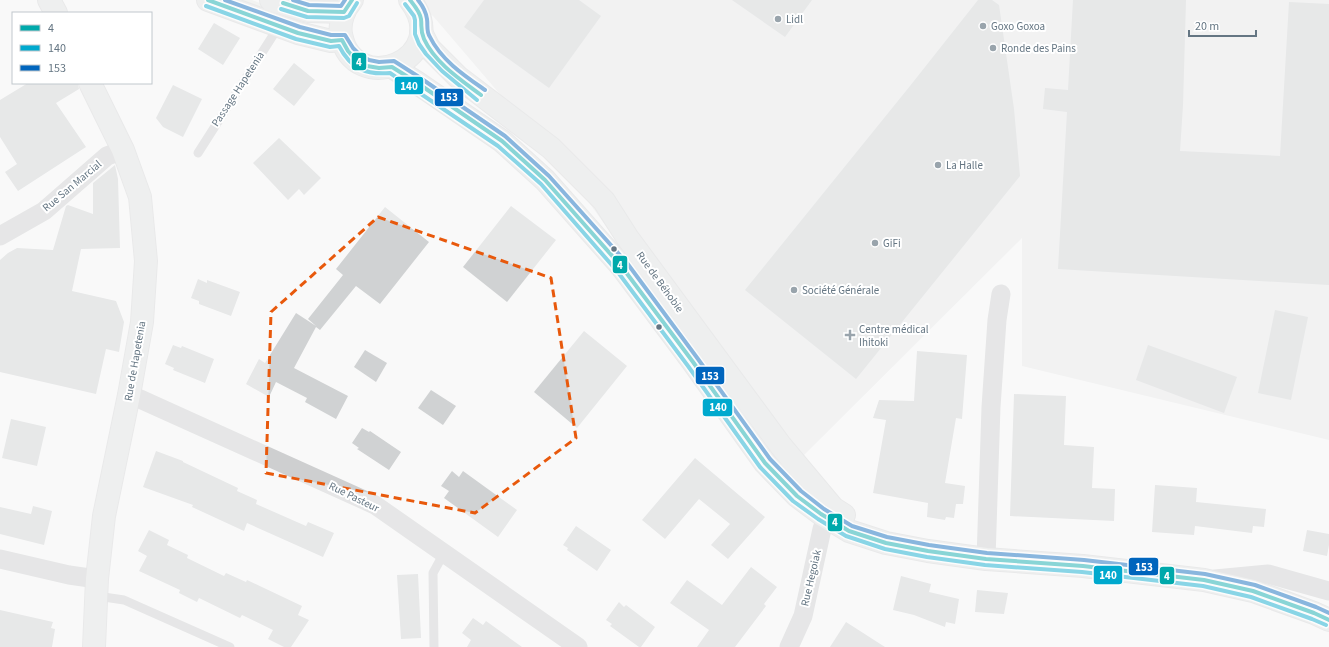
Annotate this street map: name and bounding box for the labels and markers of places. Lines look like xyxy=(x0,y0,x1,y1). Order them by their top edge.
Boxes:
place label: Lidl xyxy=(786,12,803,27)
marker: Lidl xyxy=(773,14,783,24)
place label: Goxo Goxoa xyxy=(991,19,1045,34)
marker: Goxo Goxoa xyxy=(978,21,988,31)
place label: Ronde des Pains xyxy=(1001,41,1076,56)
marker: Ronde des Pains xyxy=(988,43,998,53)
place label: La Halle xyxy=(946,158,983,173)
marker: La Halle xyxy=(933,160,943,170)
place label: GiFi xyxy=(883,236,901,251)
marker: GiFi xyxy=(870,238,880,248)
unlabelled marker xyxy=(609,244,619,254)
place label: Société Générale xyxy=(802,283,880,298)
marker: Société Générale xyxy=(789,285,799,295)
unlabelled marker xyxy=(654,322,664,332)
place label: Centre médical Ihitoki xyxy=(859,322,929,350)
marker: Centre médical Ihitoki xyxy=(844,329,856,341)

